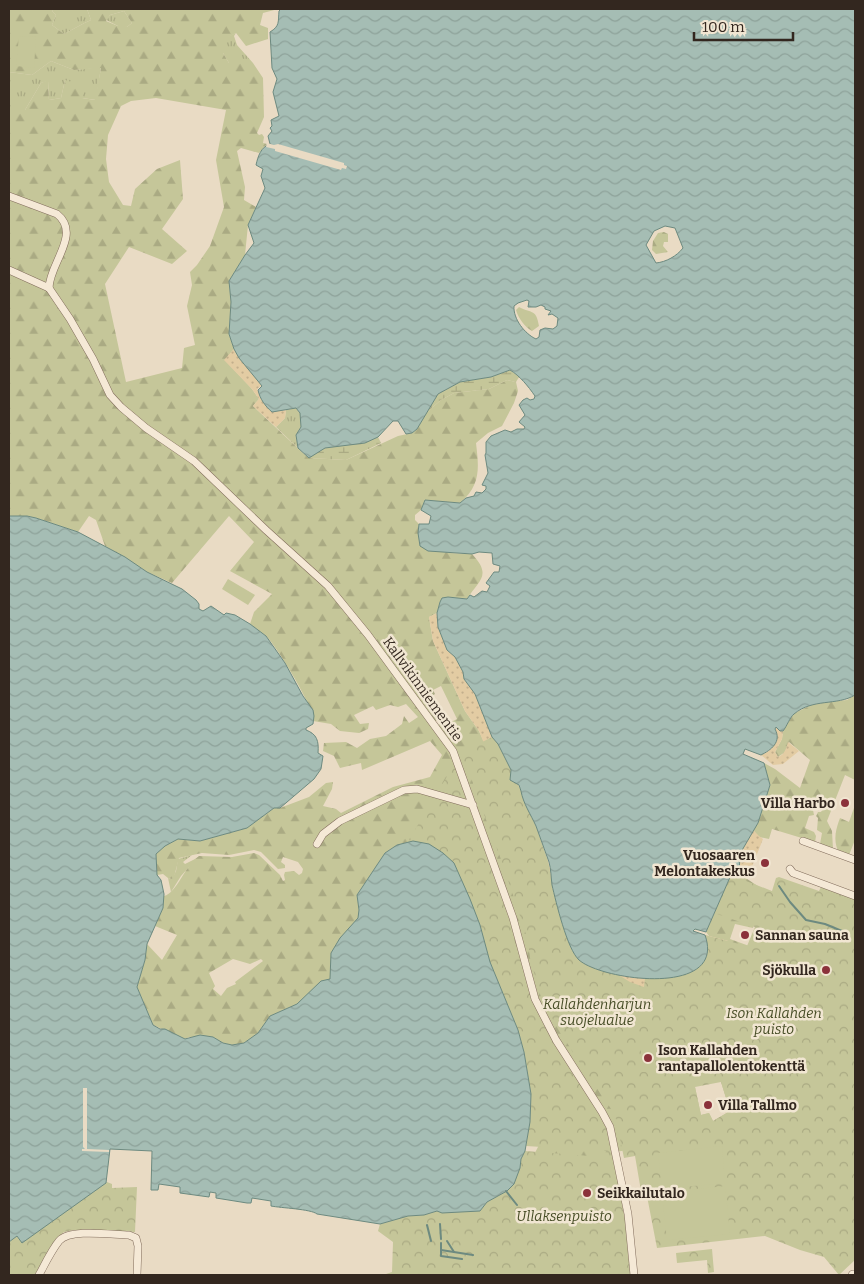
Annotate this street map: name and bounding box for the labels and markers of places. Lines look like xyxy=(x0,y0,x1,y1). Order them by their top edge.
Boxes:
place label: Villa Harbo xyxy=(761,795,835,812)
marker: Villa Harbo xyxy=(839,797,851,809)
place label: Vuosaaren Melontakeskus xyxy=(654,847,755,880)
marker: Vuosaaren Melontakeskus xyxy=(759,857,771,869)
place label: Sannan sauna xyxy=(755,927,849,944)
marker: Sannan sauna xyxy=(739,929,751,941)
place label: Sjökulla xyxy=(762,962,816,979)
marker: Sjökulla xyxy=(820,964,832,976)
place label: Ison Kallahden rantapallolentokenttä xyxy=(658,1042,805,1075)
marker: Ison Kallahden rantapallolentokenttä xyxy=(642,1052,654,1064)
place label: Villa Tallmo xyxy=(718,1097,797,1114)
marker: Villa Tallmo xyxy=(702,1099,714,1111)
place label: Seikkailutalo xyxy=(597,1185,685,1202)
marker: Seikkailutalo xyxy=(581,1187,593,1199)

